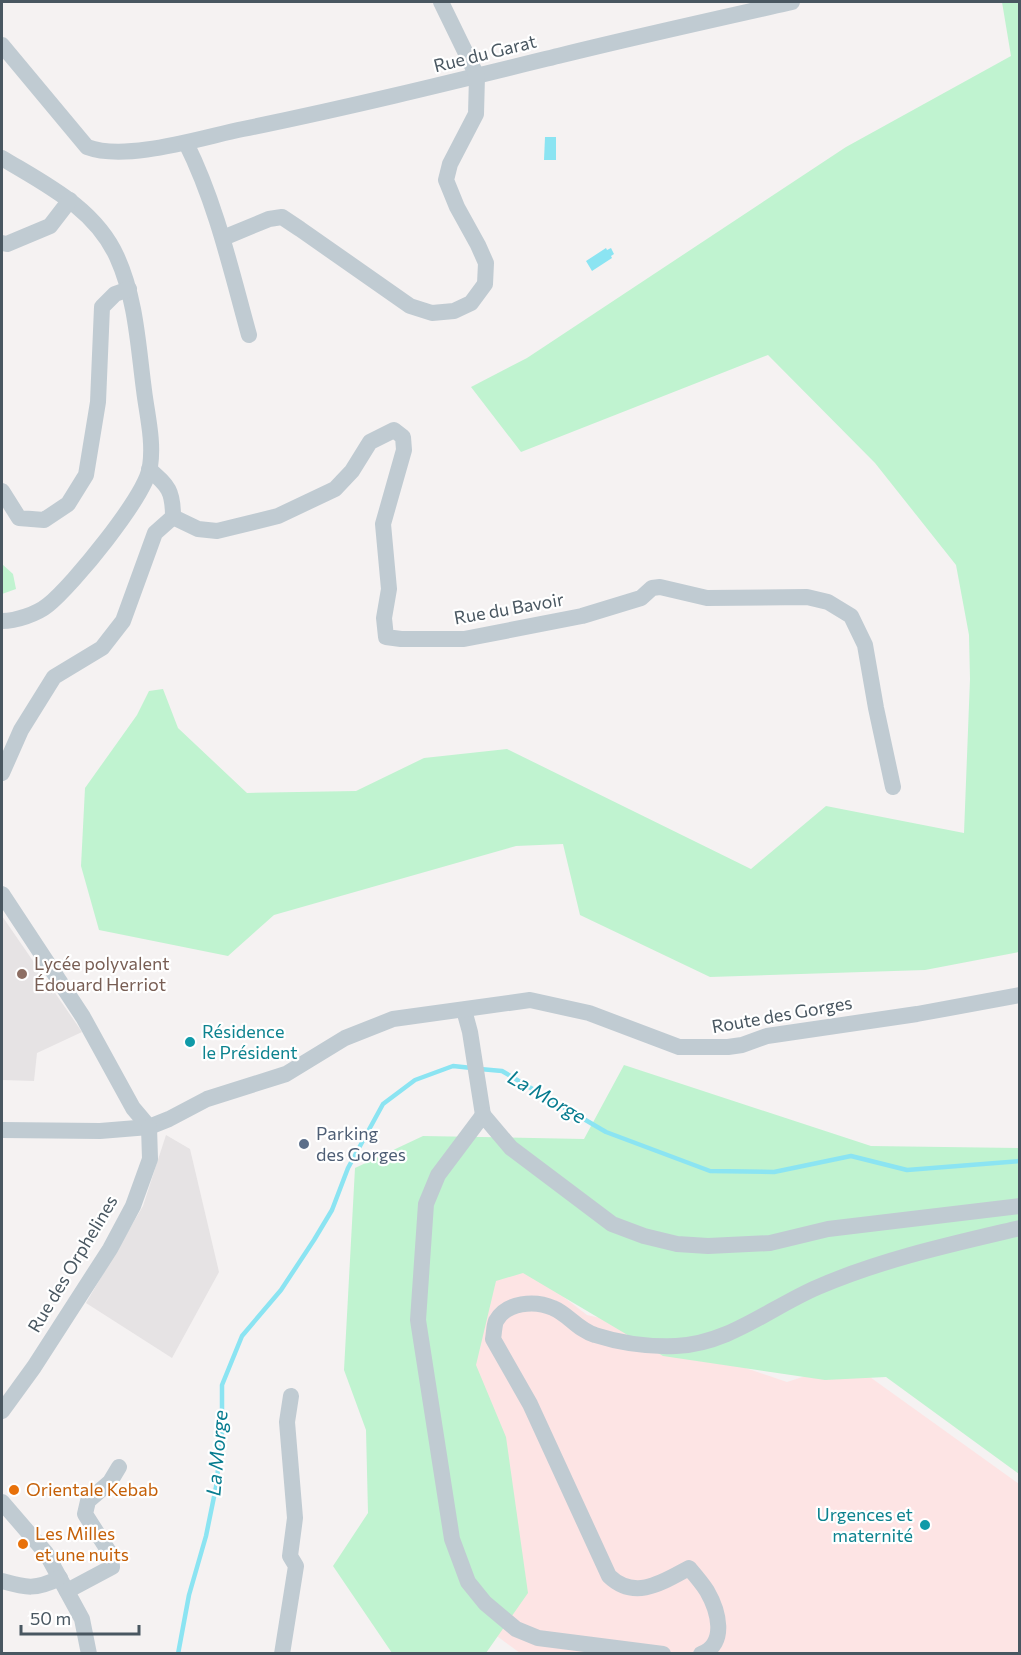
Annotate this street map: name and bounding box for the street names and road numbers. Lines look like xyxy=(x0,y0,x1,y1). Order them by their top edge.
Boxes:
street label: Rue du Garat xyxy=(431,30,538,76)
street label: Rue du Bavoir xyxy=(452,588,565,629)
street label: Route des Gorges xyxy=(710,991,854,1037)
street label: Rue des Orphelines xyxy=(23,1191,122,1336)

